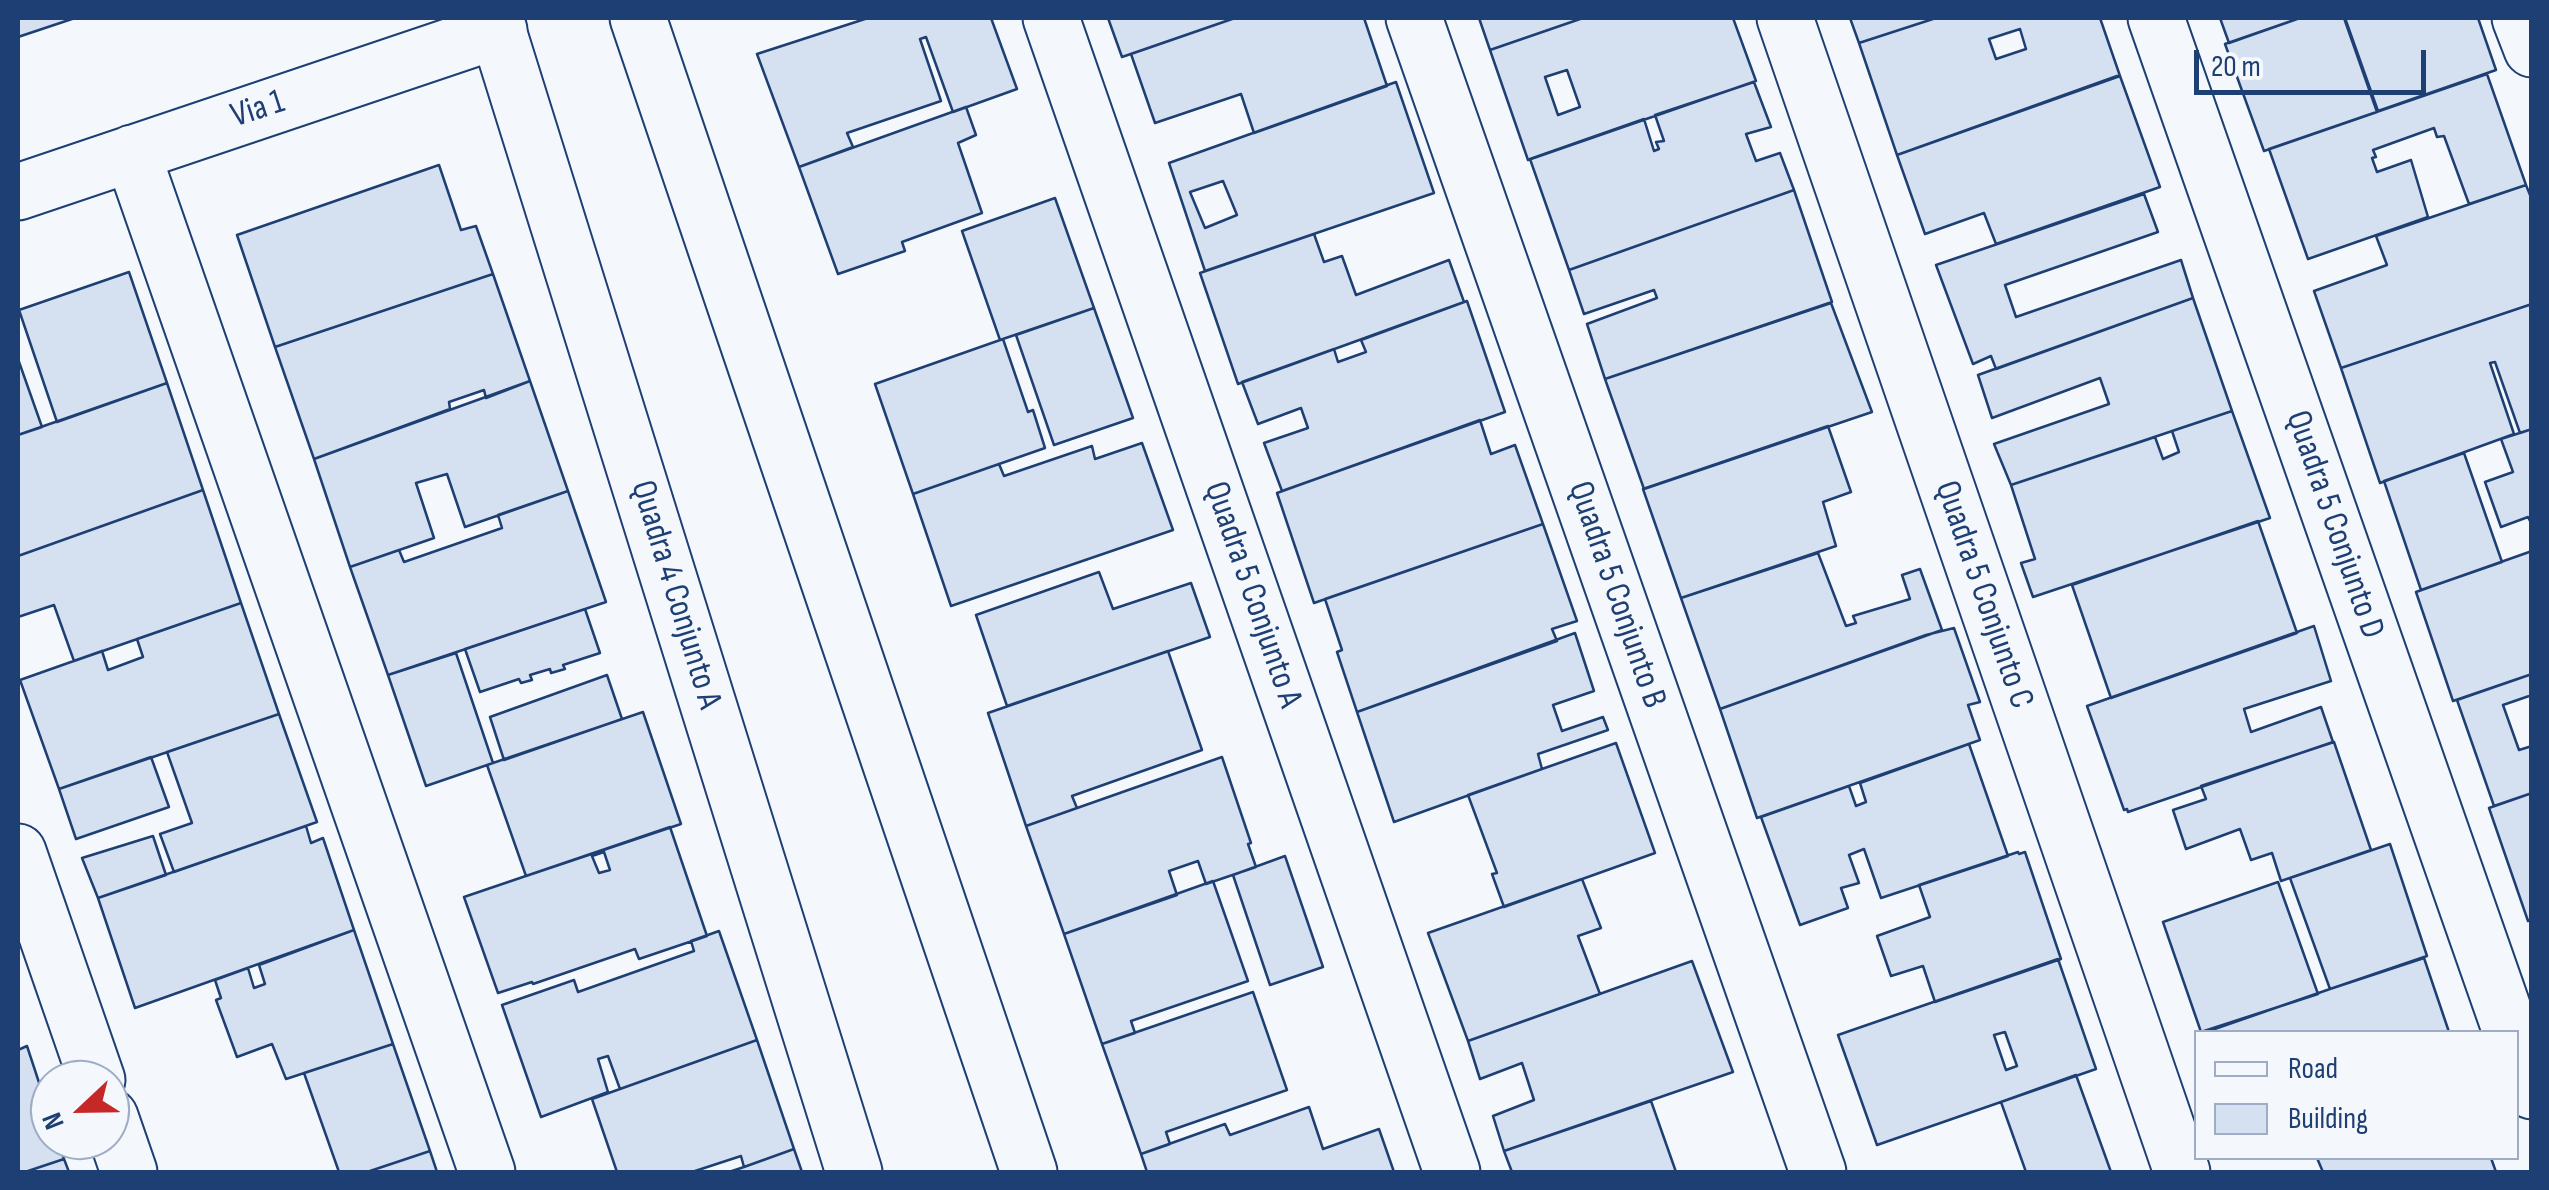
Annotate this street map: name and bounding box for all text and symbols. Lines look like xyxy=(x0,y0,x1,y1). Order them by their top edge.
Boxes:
scale bar xyxy=(2199,30,2432,92)
text: 20 m xyxy=(2211,49,2261,85)
street label: Via 1 xyxy=(226,82,290,138)
street label: Quadra 5 Conjunto D xyxy=(2275,406,2393,644)
street label: Quadra 4 Conjunto A xyxy=(620,476,730,714)
street label: Quadra 5 Conjunto B xyxy=(1558,476,1674,714)
street label: Quadra 5 Conjunto C xyxy=(1924,476,2042,714)
street label: Quadra 5 Conjunto A xyxy=(1194,477,1310,713)
legend xyxy=(2194,1030,2519,1160)
text: Road xyxy=(2288,1051,2338,1087)
north arrow xyxy=(30,1060,130,1160)
text: Building xyxy=(2288,1101,2368,1137)
text: N xyxy=(35,1108,72,1134)

